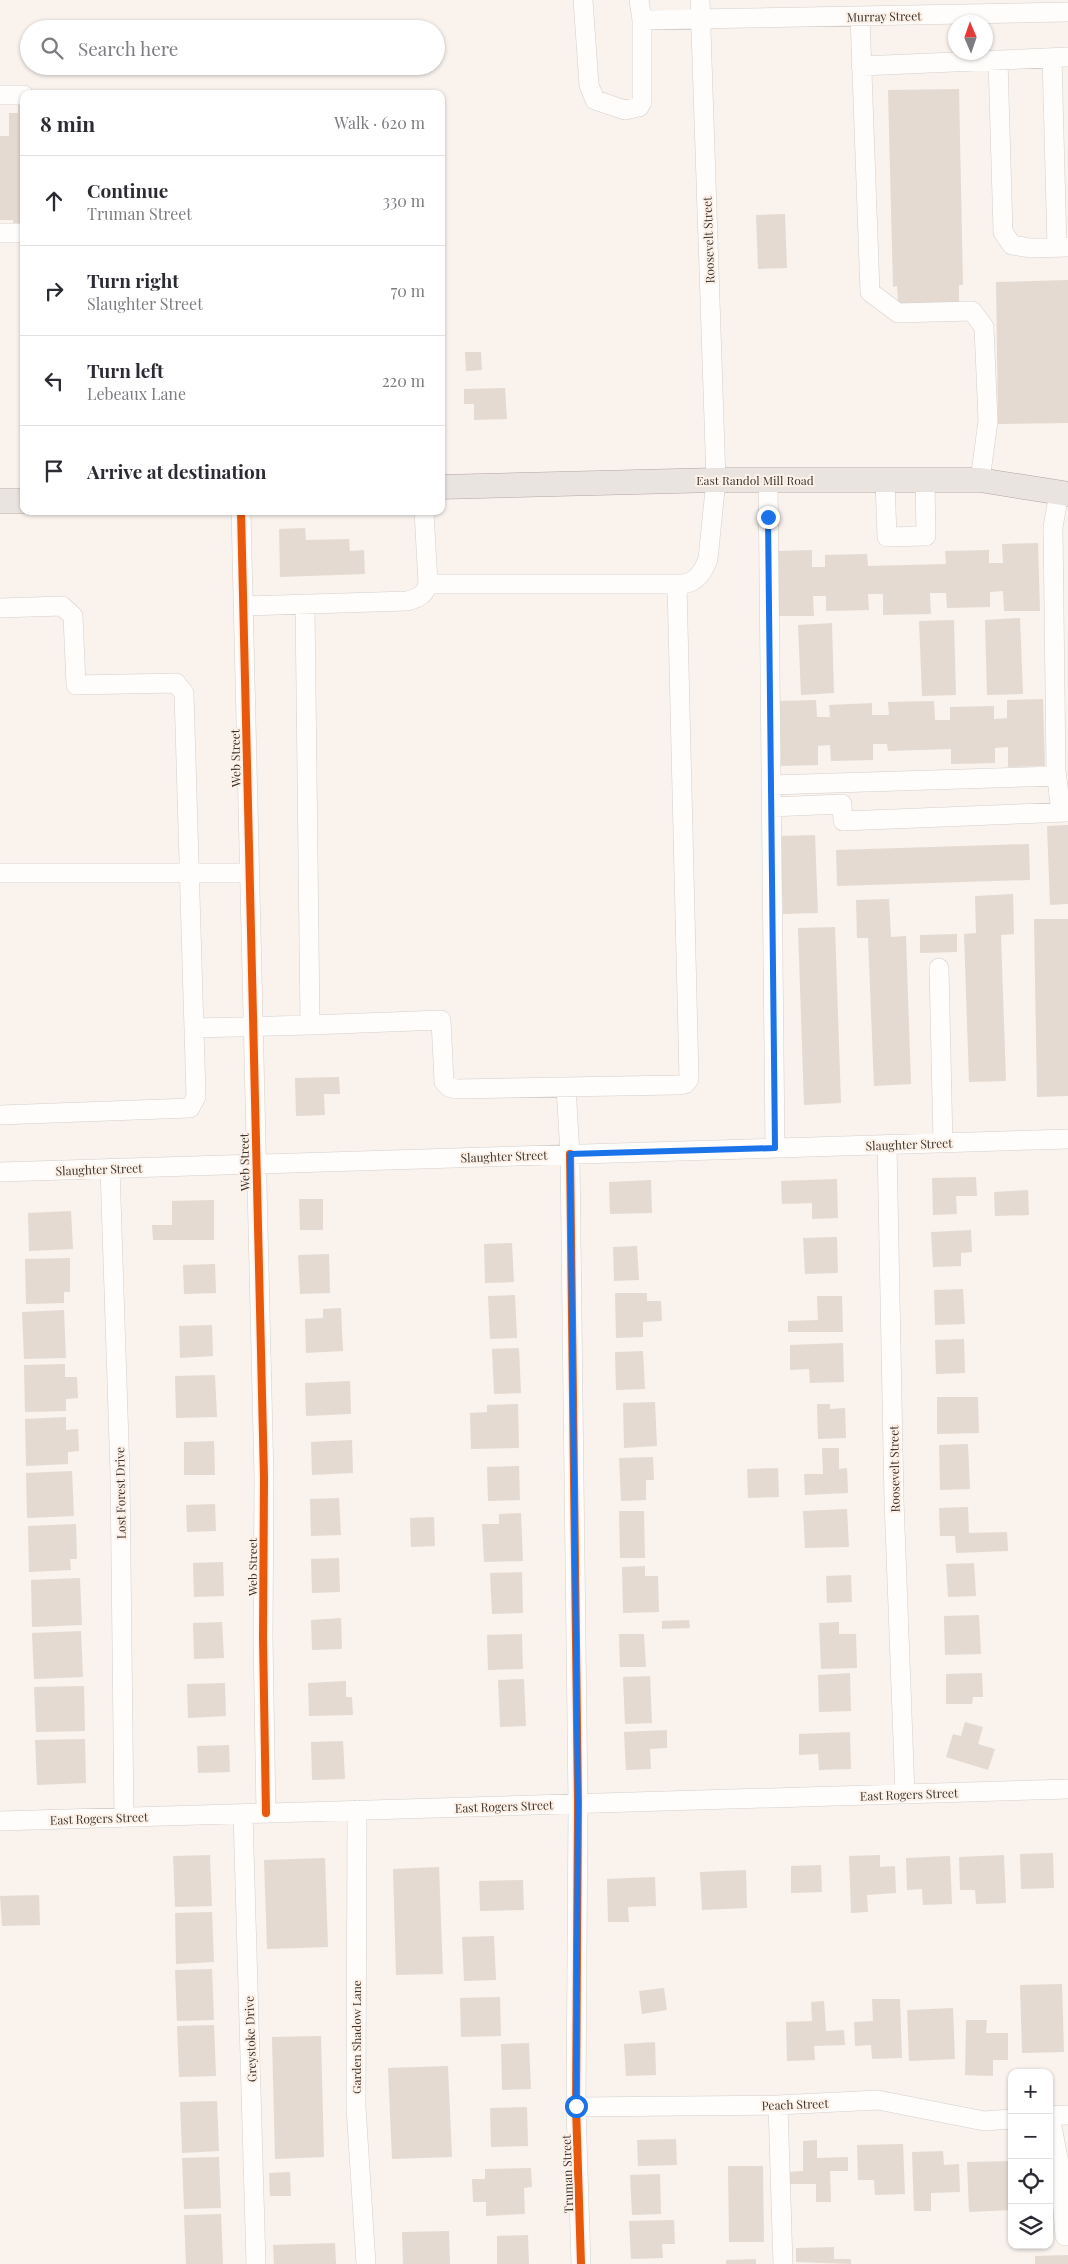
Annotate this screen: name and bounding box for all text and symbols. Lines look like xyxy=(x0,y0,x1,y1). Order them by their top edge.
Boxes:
street label: Murray Street xyxy=(846,7,922,25)
north arrow xyxy=(948,15,993,60)
search box xyxy=(20,20,445,75)
icon: search xyxy=(38,34,66,62)
text: Search here xyxy=(78,35,178,61)
text: 8 min xyxy=(40,109,95,137)
text: Walk · 620 m xyxy=(334,112,425,133)
text: Continue xyxy=(87,177,168,203)
icon: ahead xyxy=(40,187,68,215)
text: 330 m xyxy=(383,190,425,211)
street label: Roosevelt Street xyxy=(698,196,718,284)
text: Truman Street xyxy=(87,203,192,224)
text: Turn right xyxy=(87,267,179,293)
icon: right xyxy=(40,277,68,305)
text: 70 m xyxy=(391,280,425,301)
text: Slaughter Street xyxy=(87,293,203,314)
text: Turn left xyxy=(87,357,164,383)
icon: left xyxy=(40,367,68,395)
text: 220 m xyxy=(382,370,425,391)
text: Lebeaux Lane xyxy=(87,383,186,404)
icon: arrive xyxy=(40,457,68,485)
text: Arrive at destination xyxy=(87,458,267,484)
street label: East Randol Mill Road xyxy=(696,472,814,488)
route end xyxy=(757,506,780,529)
street label: Web Street xyxy=(226,728,244,788)
street label: Web Street xyxy=(235,1132,253,1192)
street label: Slaughter Street xyxy=(865,1134,953,1154)
street label: Slaughter Street xyxy=(460,1146,548,1166)
street label: Slaughter Street xyxy=(55,1159,143,1179)
street label: Roosevelt Street xyxy=(885,1425,903,1513)
street label: Lost Forest Drive xyxy=(111,1447,129,1539)
street label: Web Street xyxy=(244,1537,260,1597)
street label: East Rogers Street xyxy=(860,1784,959,1804)
street label: East Rogers Street xyxy=(455,1796,554,1816)
street label: East Rogers Street xyxy=(50,1808,149,1828)
street label: Garden Shadow Lane xyxy=(348,1980,364,2094)
street label: Greystoke Drive xyxy=(241,1996,259,2082)
map controls xyxy=(1008,2069,1053,2249)
button: + xyxy=(1008,2069,1053,2114)
route start xyxy=(565,2095,588,2118)
street label: Peach Street xyxy=(761,2095,830,2113)
button: − xyxy=(1008,2114,1053,2159)
street label: Truman Street xyxy=(558,2134,576,2214)
button: locate xyxy=(1008,2159,1053,2204)
button: layers xyxy=(1008,2204,1053,2249)

